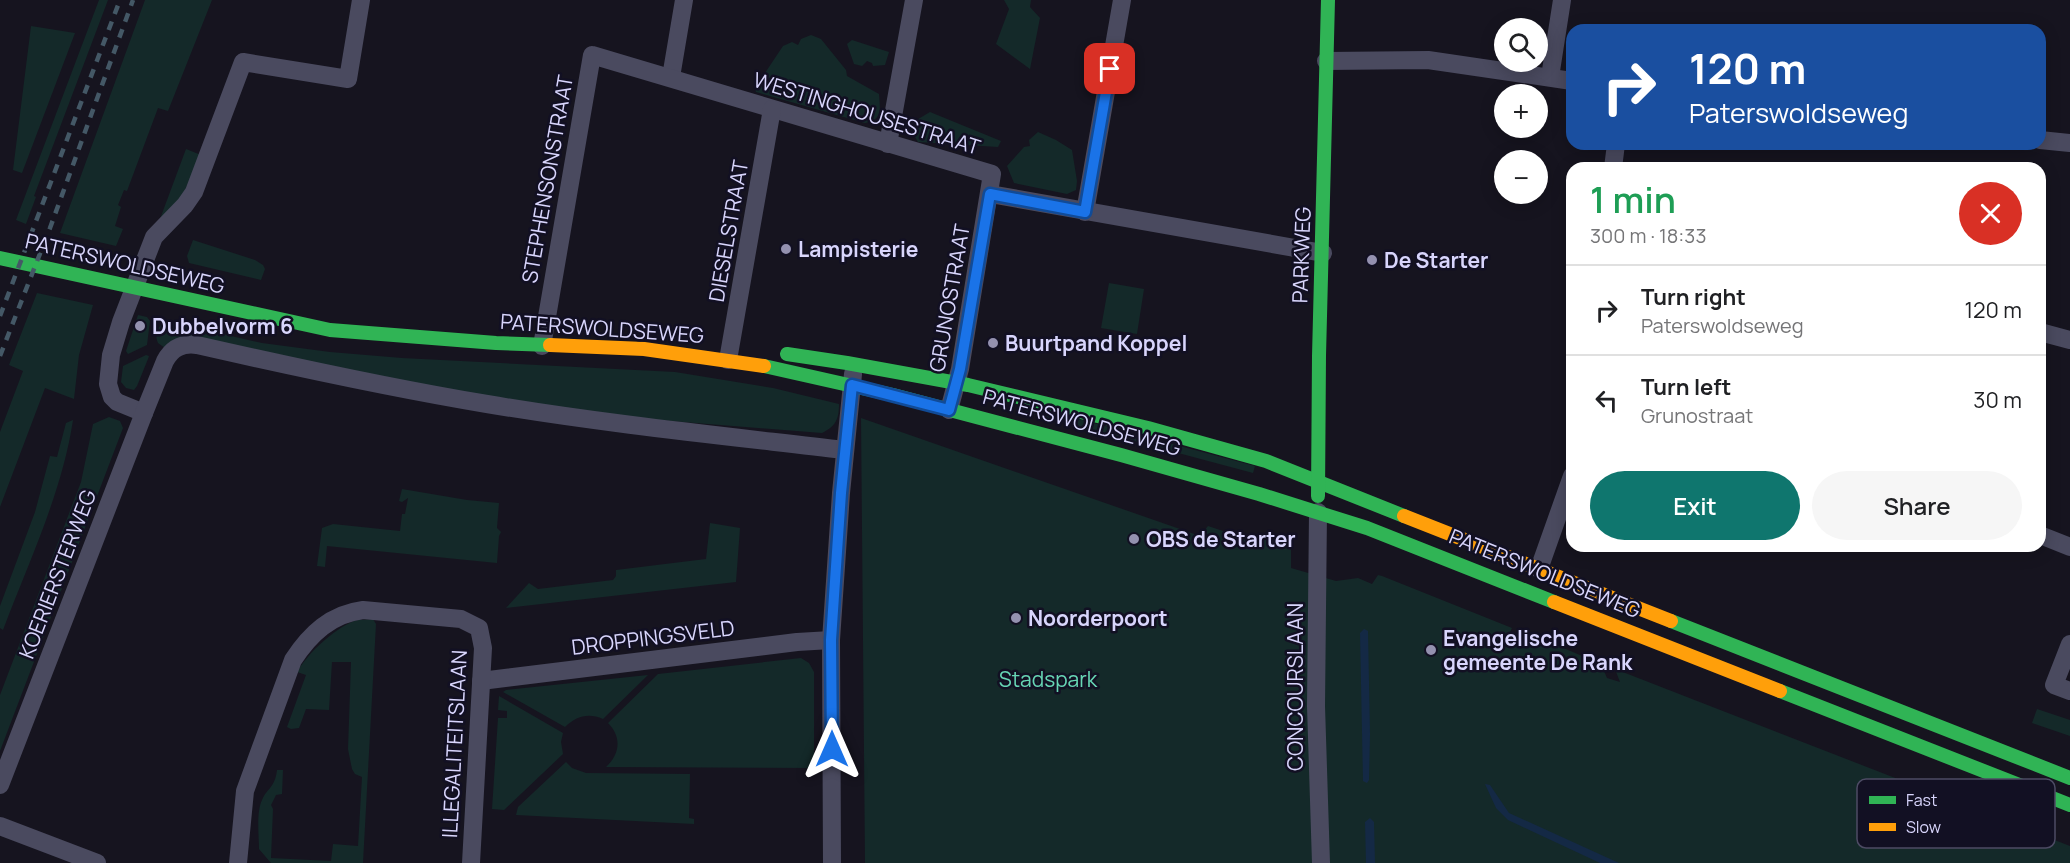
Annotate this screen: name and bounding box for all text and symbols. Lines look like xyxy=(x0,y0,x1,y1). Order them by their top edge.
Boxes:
map controls xyxy=(1494,18,1548,204)
button: search xyxy=(1494,18,1548,72)
text: 120 m xyxy=(1689,39,1806,97)
pin xyxy=(1084,43,1135,94)
icon: right xyxy=(1590,48,1668,126)
icon: arrive xyxy=(1093,52,1126,85)
street label: WESTINGHOUSESTRAAT xyxy=(750,65,984,161)
street label: STEPHENSONSTRAAT xyxy=(515,72,579,285)
button: + xyxy=(1494,84,1548,138)
text: Paterswoldseweg xyxy=(1689,94,1908,131)
button: − xyxy=(1494,150,1548,204)
street label: DIESELSTRAAT xyxy=(702,157,754,304)
text: 1 min xyxy=(1590,175,1676,224)
button: close xyxy=(1959,182,2022,245)
street label: PARKWEG xyxy=(1285,206,1317,304)
street label: GRUNOSTRAAT xyxy=(922,221,976,374)
text: 300 m · 18:33 xyxy=(1590,222,1706,249)
street label: PATERSWOLDSEWEG xyxy=(23,226,228,300)
place label: Lampisterie xyxy=(798,235,918,263)
marker: Lampisterie xyxy=(779,242,793,256)
place label: De Starter xyxy=(1384,246,1488,274)
marker: De Starter xyxy=(1365,253,1379,267)
text: Turn right xyxy=(1641,282,1746,312)
icon: right xyxy=(1590,294,1623,327)
text: 120 m xyxy=(1964,295,2022,325)
street label: PATERSWOLDSEWEG xyxy=(499,307,705,349)
place label: Dubbelvorm 6 xyxy=(152,312,293,340)
text: Paterswoldseweg xyxy=(1641,312,1804,339)
marker: Dubbelvorm 6 xyxy=(133,319,147,333)
place label: Buurtpand Koppel xyxy=(1005,329,1187,357)
marker: Buurtpand Koppel xyxy=(986,336,1000,350)
text: Turn left xyxy=(1641,372,1731,402)
street label: PATERSWOLDSEWEG xyxy=(980,382,1184,462)
icon: left xyxy=(1590,384,1623,417)
text: 30 m xyxy=(1973,385,2022,415)
text: Grunostraat xyxy=(1641,402,1753,429)
button: Exit xyxy=(1590,471,1800,540)
button: Share xyxy=(1812,471,2022,540)
street label: KOERIERSTERWEG xyxy=(12,485,102,662)
street label: PATERSWOLDSEWEG xyxy=(1445,522,1645,624)
place label: OBS de Starter xyxy=(1146,525,1296,553)
marker: OBS de Starter xyxy=(1127,532,1141,546)
street label: CONCOURSLAAN xyxy=(1281,603,1309,771)
place label: Noorderpoort xyxy=(1028,604,1168,632)
marker: Noorderpoort xyxy=(1009,611,1023,625)
street label: DROPPINGSVELD xyxy=(570,613,736,661)
place label: Evangelische gemeente De Rank xyxy=(1443,624,1633,676)
marker: Evangelische gemeente De Rank xyxy=(1424,643,1438,657)
street label: ILLEGALITEITSLAAN xyxy=(435,649,473,839)
park label: Stadspark xyxy=(999,665,1098,693)
position arrow xyxy=(800,717,864,781)
legend xyxy=(1857,779,2055,848)
text: Fast xyxy=(1906,789,1937,811)
text: Slow xyxy=(1906,816,1941,838)

